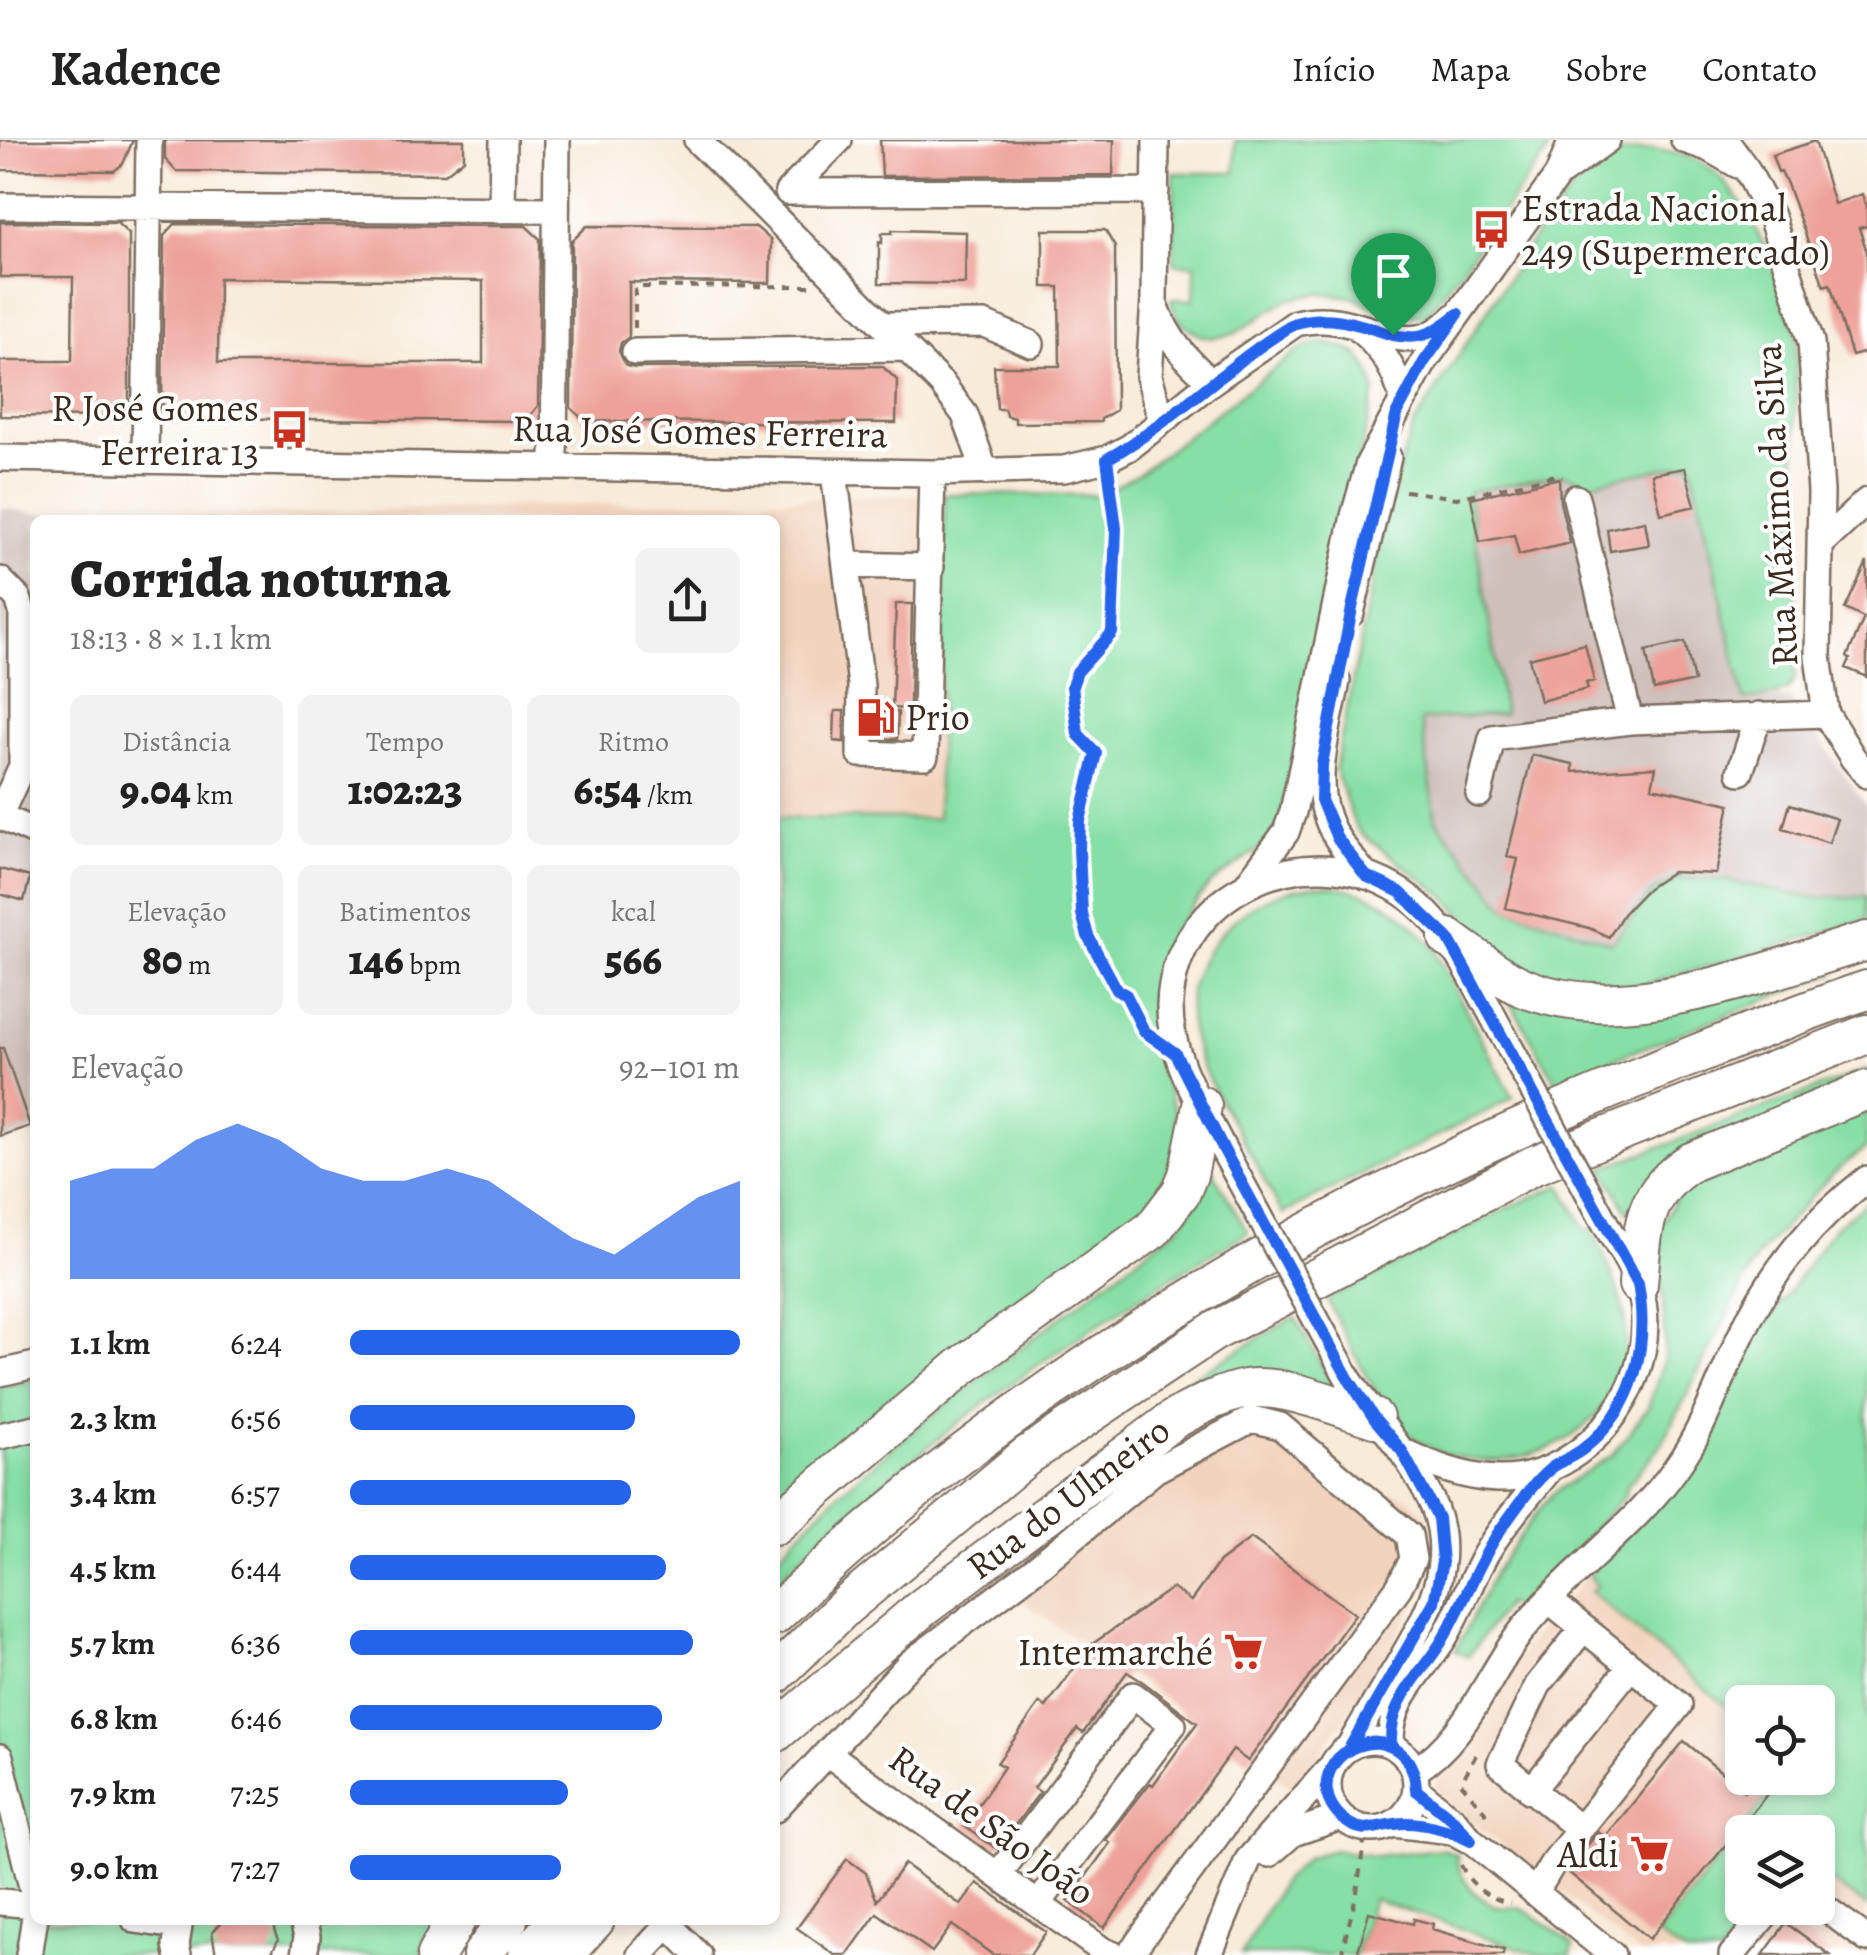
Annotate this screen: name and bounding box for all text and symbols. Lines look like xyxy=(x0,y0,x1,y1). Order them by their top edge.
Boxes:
text: Kadence xyxy=(50,36,221,102)
text: Início xyxy=(1292,45,1375,93)
text: Mapa xyxy=(1430,45,1511,93)
text: Sobre xyxy=(1566,45,1647,93)
text: Contato xyxy=(1702,45,1817,93)
place label: Estrada Nacional 249 (Supermercado) xyxy=(1521,182,1830,278)
bus stop icon: Estrada Nacional 249 (Supermercado) xyxy=(1470,209,1512,251)
pin xyxy=(1351,233,1436,336)
icon: arrive xyxy=(1366,248,1421,303)
street label: Rua Máximo da Silva xyxy=(1742,342,1810,668)
place label: R José Gomes Ferreira 13 xyxy=(51,382,259,478)
street label: Rua José Gomes Ferreira xyxy=(512,402,889,460)
bus stop icon: R José Gomes Ferreira 13 xyxy=(268,409,310,451)
text: Corrida noturna xyxy=(70,541,451,616)
button: share xyxy=(635,548,740,653)
text: 18:13 · 8 × 1.1 km xyxy=(70,616,272,660)
place label: Prio xyxy=(905,691,970,743)
fuel station icon: Prio xyxy=(854,696,896,738)
text: Distância xyxy=(122,723,231,761)
text: Tempo xyxy=(366,723,444,761)
text: Ritmo xyxy=(598,723,669,761)
text: 9.04 xyxy=(120,761,191,818)
text: 1:02:23 xyxy=(347,761,463,818)
text: 6:54 xyxy=(573,761,641,818)
text: km xyxy=(191,776,234,814)
text: /km xyxy=(641,776,693,814)
text: Elevação xyxy=(127,893,226,931)
text: Batimentos xyxy=(339,893,471,931)
text: kcal xyxy=(611,893,656,931)
text: 80 xyxy=(142,931,182,988)
text: 146 xyxy=(348,931,404,988)
text: 566 xyxy=(605,931,662,988)
text: m xyxy=(182,946,211,984)
text: bpm xyxy=(404,946,462,984)
text: Elevação xyxy=(70,1045,184,1089)
text: 92–101 m xyxy=(619,1045,740,1089)
text: 1.1 km xyxy=(70,1321,151,1365)
text: 6:24 xyxy=(230,1321,282,1365)
text: 2.3 km xyxy=(70,1396,157,1440)
text: 6:56 xyxy=(230,1396,281,1440)
street label: Rua do Ulmeiro xyxy=(956,1404,1180,1592)
text: 3.4 km xyxy=(70,1471,157,1515)
text: 6:57 xyxy=(230,1471,280,1515)
text: 4.5 km xyxy=(70,1546,156,1590)
text: 6:44 xyxy=(230,1546,281,1590)
text: 5.7 km xyxy=(70,1621,155,1665)
text: 6:36 xyxy=(230,1621,281,1665)
place label: Intermarché xyxy=(1018,1626,1213,1678)
supermarket icon: Intermarché xyxy=(1222,1631,1264,1673)
map controls xyxy=(1725,1685,1835,1925)
button: locate xyxy=(1725,1685,1835,1795)
text: 6.8 km xyxy=(70,1696,158,1740)
text: 6:46 xyxy=(230,1696,282,1740)
street label: Rua de São João xyxy=(878,1733,1106,1917)
text: 7.9 km xyxy=(70,1771,156,1815)
text: 7:25 xyxy=(230,1771,280,1815)
button: layers xyxy=(1725,1815,1835,1925)
place label: Aldi xyxy=(1556,1828,1619,1880)
supermarket icon: Aldi xyxy=(1628,1833,1670,1875)
text: 9.0 km xyxy=(70,1846,159,1890)
text: 7:27 xyxy=(230,1846,280,1890)

